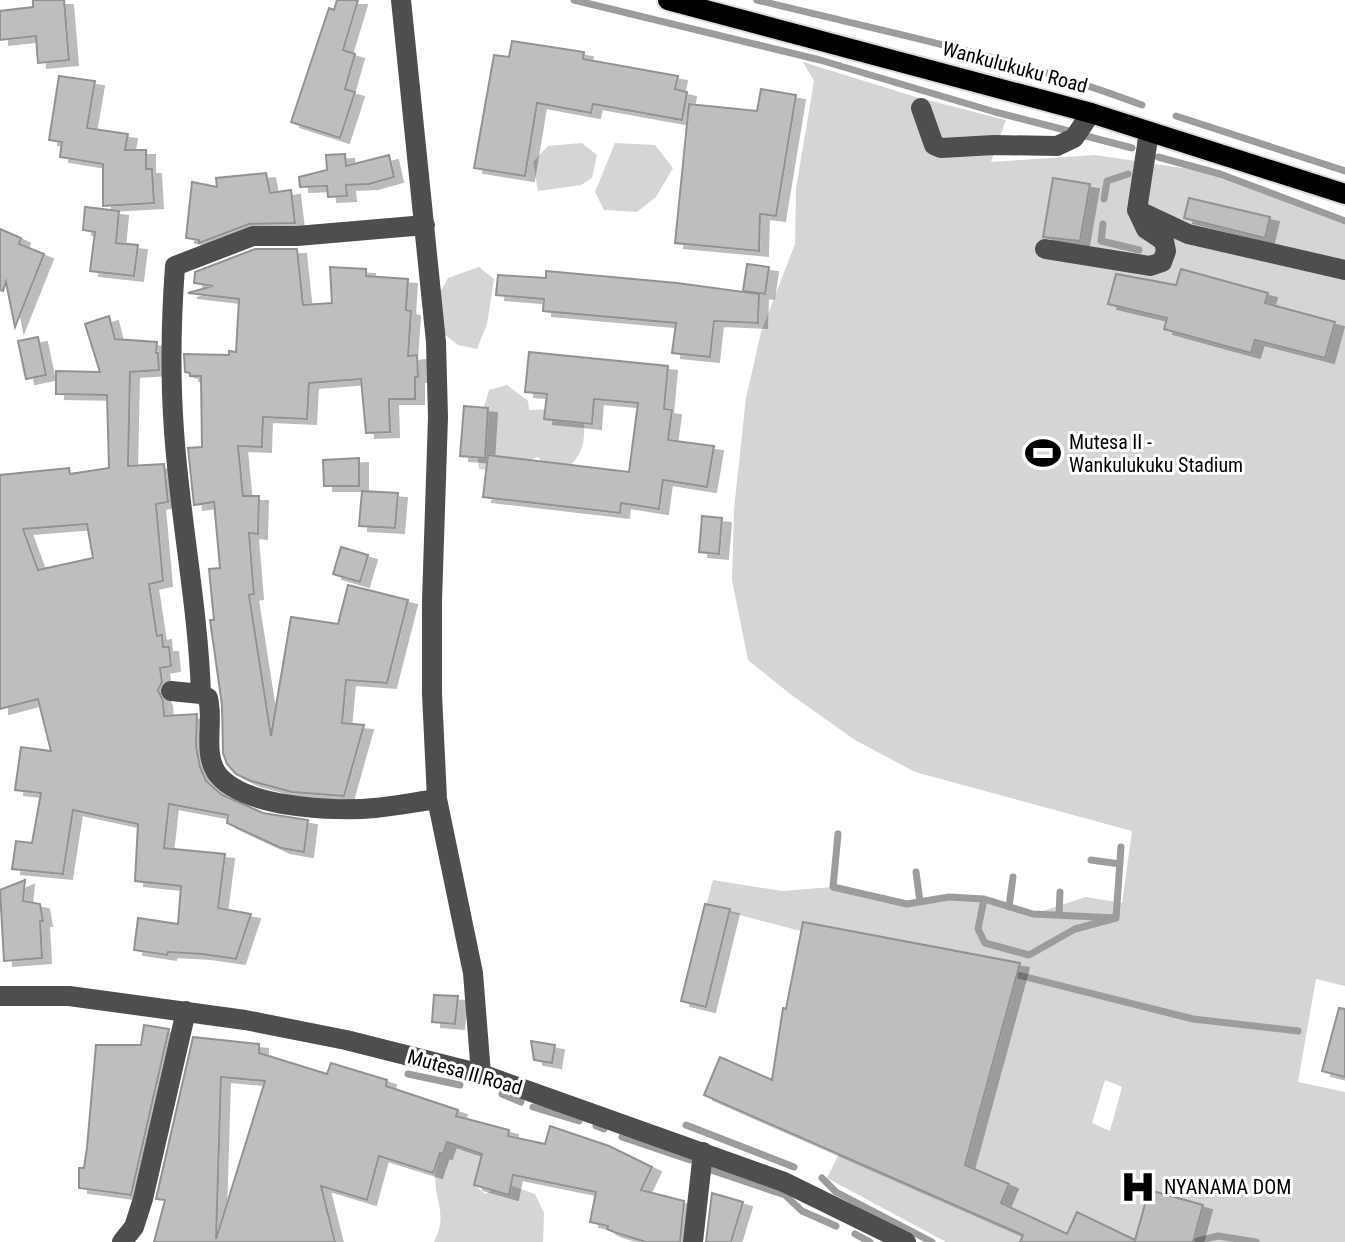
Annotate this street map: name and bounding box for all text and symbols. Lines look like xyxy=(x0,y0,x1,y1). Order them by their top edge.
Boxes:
street label: Wankulukuku Road xyxy=(940,36,1090,98)
place label: Mutesa II - Wankulukuku Stadium xyxy=(1069,430,1243,477)
sports icon: Mutesa II - Wankulukuku Stadium xyxy=(1024,434,1062,472)
street label: Mutesa II Road xyxy=(405,1044,525,1100)
hospital icon: NYANAMA DOM xyxy=(1119,1168,1157,1206)
place label: NYANAMA DOM xyxy=(1164,1175,1291,1199)

